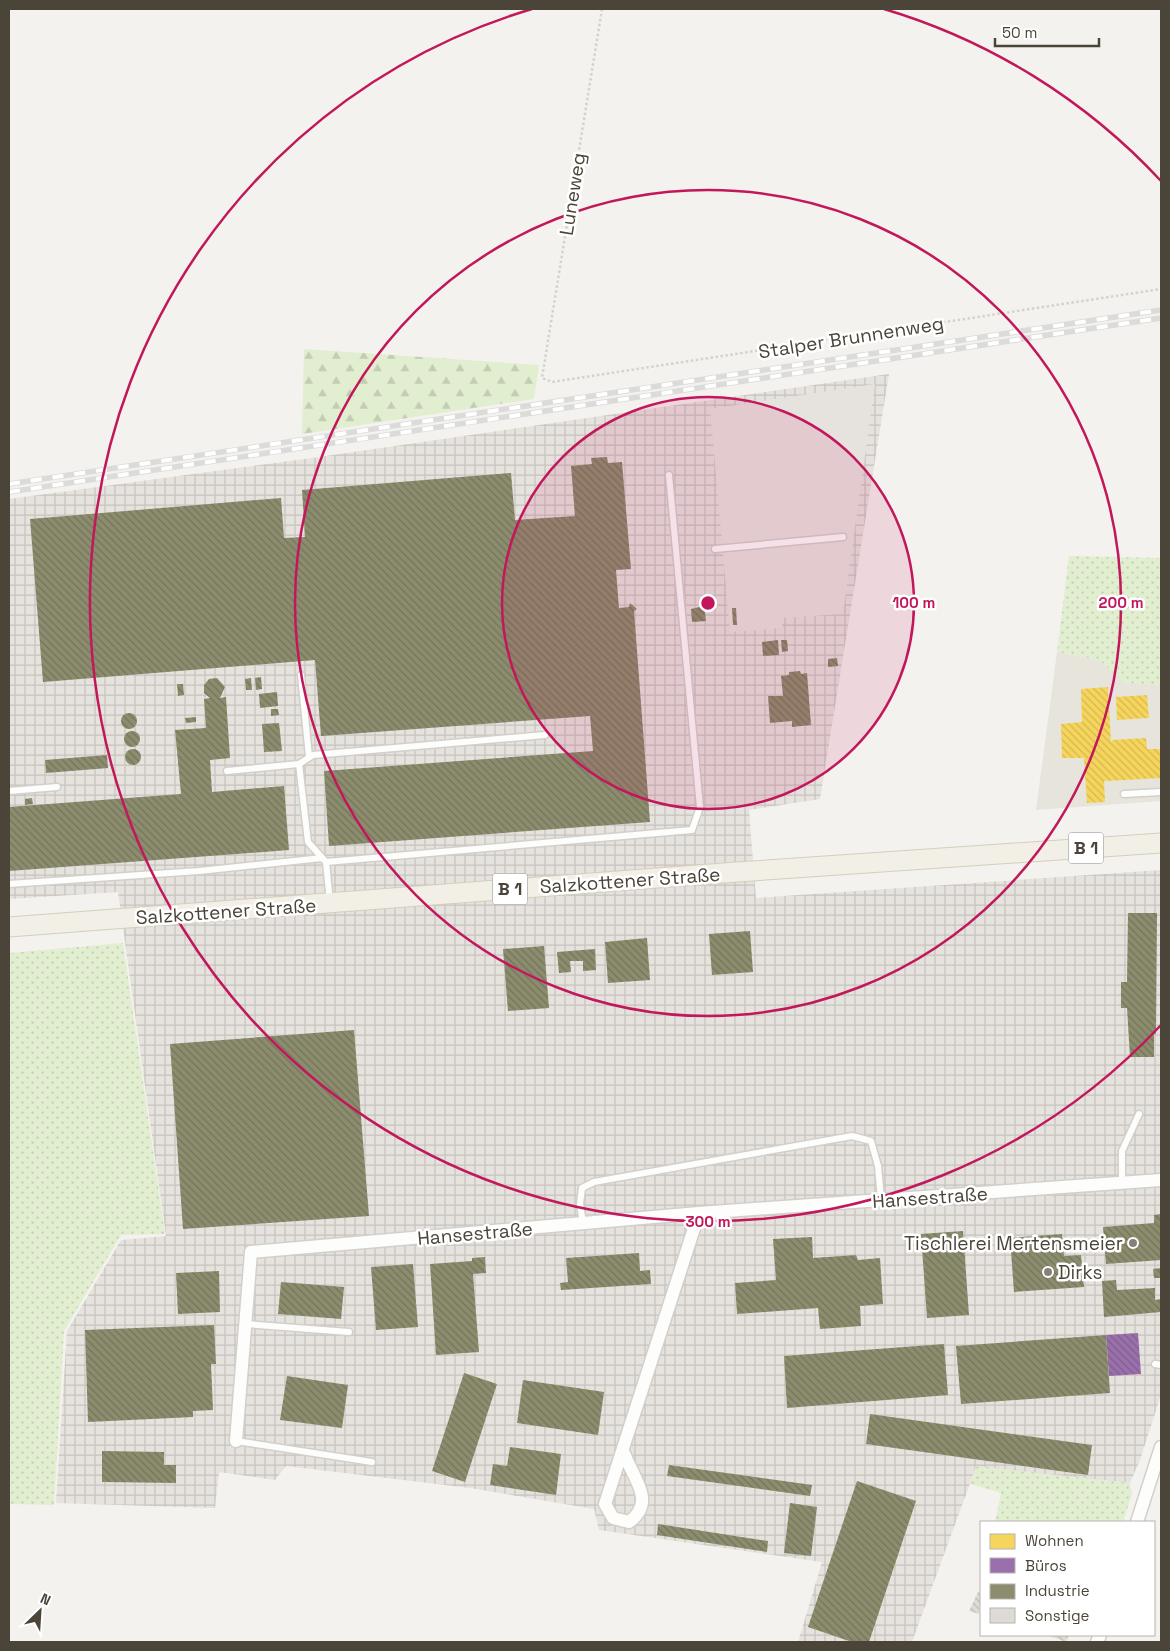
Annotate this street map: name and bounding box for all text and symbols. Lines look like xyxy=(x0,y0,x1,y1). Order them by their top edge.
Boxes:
scale bar xyxy=(995,15,1099,47)
text: 50 m xyxy=(1002,23,1037,42)
street label: Luneweg xyxy=(554,151,591,237)
street label: Stalper Brunnenweg xyxy=(757,310,946,364)
text: 100 m xyxy=(893,593,935,612)
text: 200 m xyxy=(1099,593,1143,612)
centre of rings xyxy=(699,594,717,612)
road number: B 1 xyxy=(1068,832,1104,864)
street label: Salzkottener Straße xyxy=(539,862,721,899)
road number: B 1 xyxy=(492,874,528,904)
street label: Salzkottener Straße xyxy=(135,893,317,930)
street label: Hansestraße xyxy=(871,1181,989,1214)
text: 300 m xyxy=(685,1212,731,1231)
street label: Hansestraße xyxy=(416,1216,534,1251)
place label: Tischlerei Mertensmeier xyxy=(904,1231,1123,1256)
marker: Tischlerei Mertensmeier xyxy=(1127,1237,1139,1249)
place label: Dirks xyxy=(1058,1260,1102,1285)
marker: Dirks xyxy=(1042,1266,1054,1278)
legend xyxy=(980,1521,1155,1636)
text: Wohnen xyxy=(1025,1531,1084,1550)
text: Büros xyxy=(1025,1556,1067,1575)
text: Industrie xyxy=(1025,1581,1090,1600)
north arrow xyxy=(15,1586,65,1636)
text: N xyxy=(37,1589,54,1609)
text: Sonstige xyxy=(1025,1606,1090,1625)

